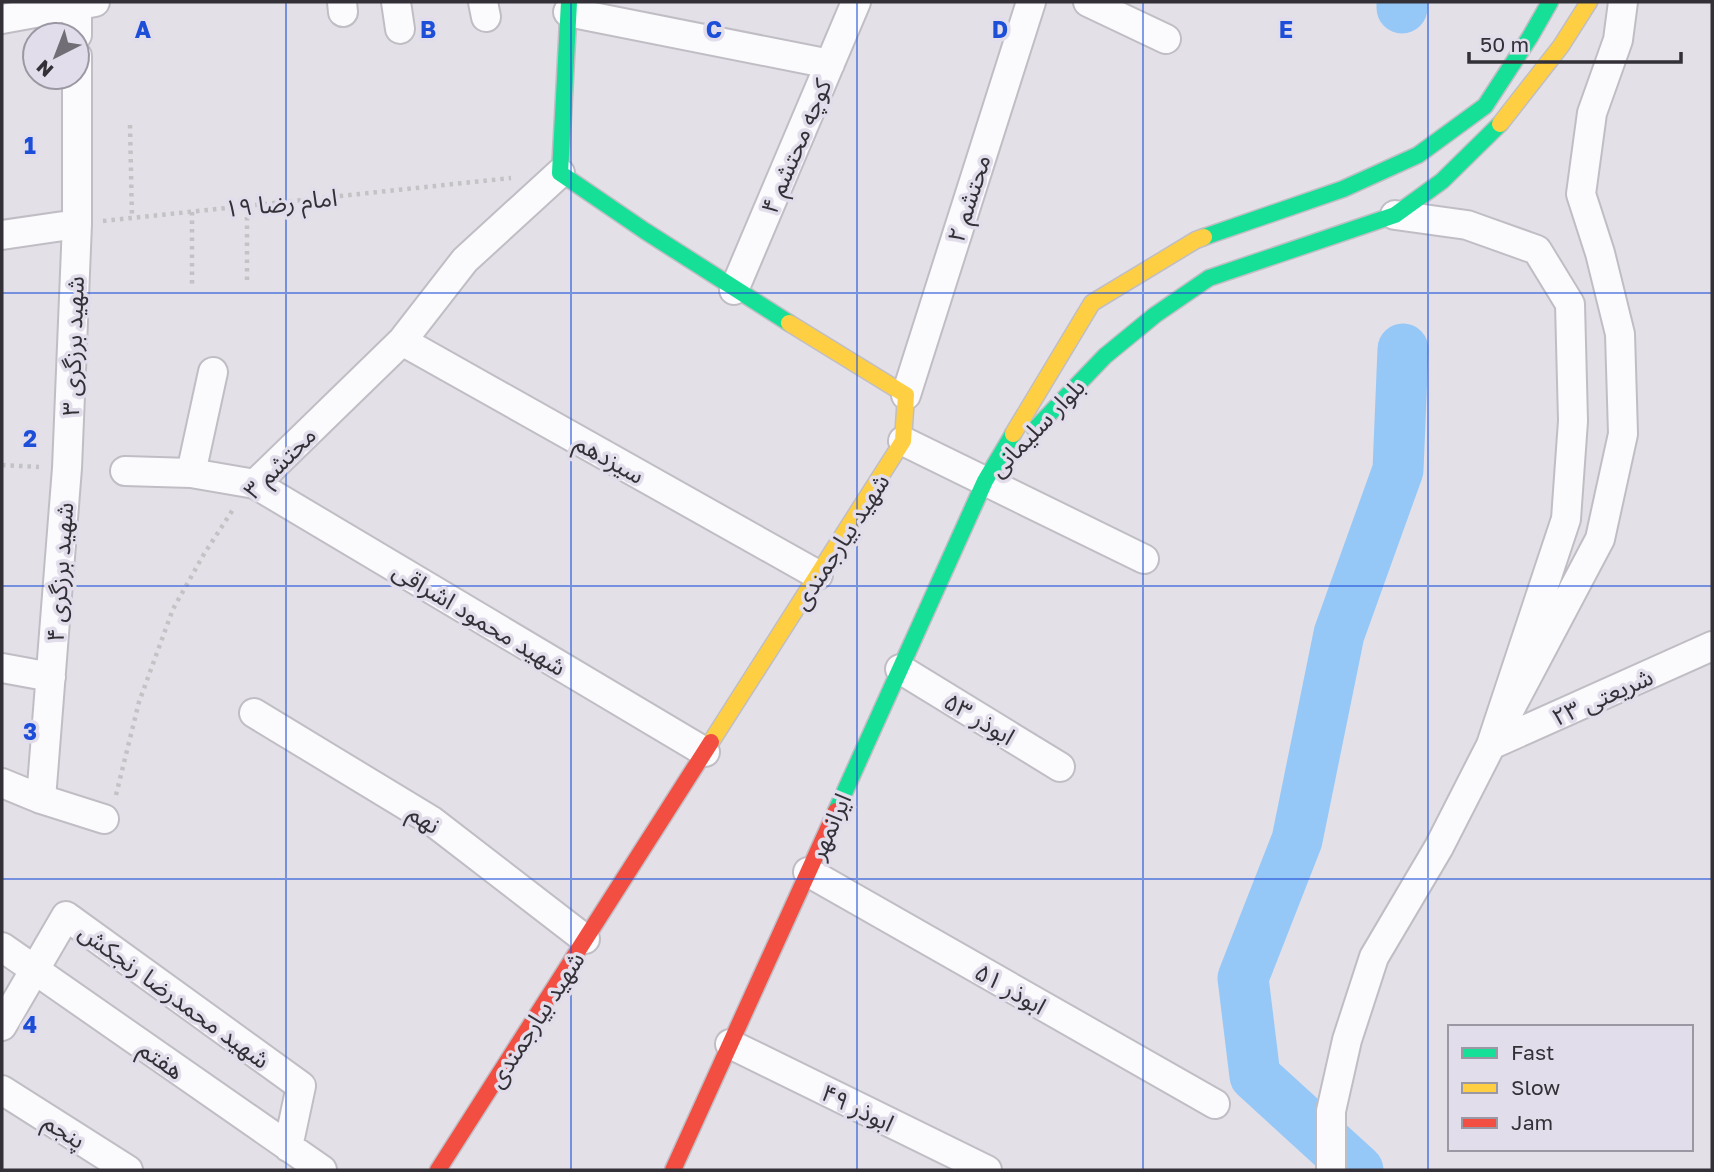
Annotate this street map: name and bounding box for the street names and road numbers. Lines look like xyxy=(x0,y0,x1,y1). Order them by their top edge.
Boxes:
street label: کوچه محتشم ۴ xyxy=(754,73,840,219)
street label: ۲ محتشم xyxy=(940,150,1000,247)
street label: امام رضا ۱۹ xyxy=(223,182,339,227)
street label: ۳ شهید برزگری xyxy=(55,276,90,416)
street label: بلوار سلیمانی xyxy=(982,372,1091,483)
street label: محتشم ۳ xyxy=(237,420,324,507)
street label: سیزدهم xyxy=(568,427,650,492)
street label: شهید بیارجمندی xyxy=(785,468,896,615)
street label: ۴ شهید برزگری xyxy=(40,501,79,643)
street label: شهید محمود اشراقی xyxy=(388,555,572,682)
street label: شریعتی ۲۳ xyxy=(1547,661,1657,732)
street label: ۵۳ ابوذر xyxy=(939,686,1021,751)
street label: ایرانمهر xyxy=(801,788,857,865)
street label: نهم xyxy=(401,797,446,842)
street label: شهید محمدرضا رنجکش xyxy=(73,916,276,1075)
street label: شهید بیارجمندی xyxy=(480,946,591,1093)
street label: ابوذر ۵۱ xyxy=(970,956,1052,1021)
street label: هفتم xyxy=(132,1033,190,1088)
street label: ابوذر ۴۹ xyxy=(816,1077,899,1138)
street label: پنجم xyxy=(36,1106,91,1157)

